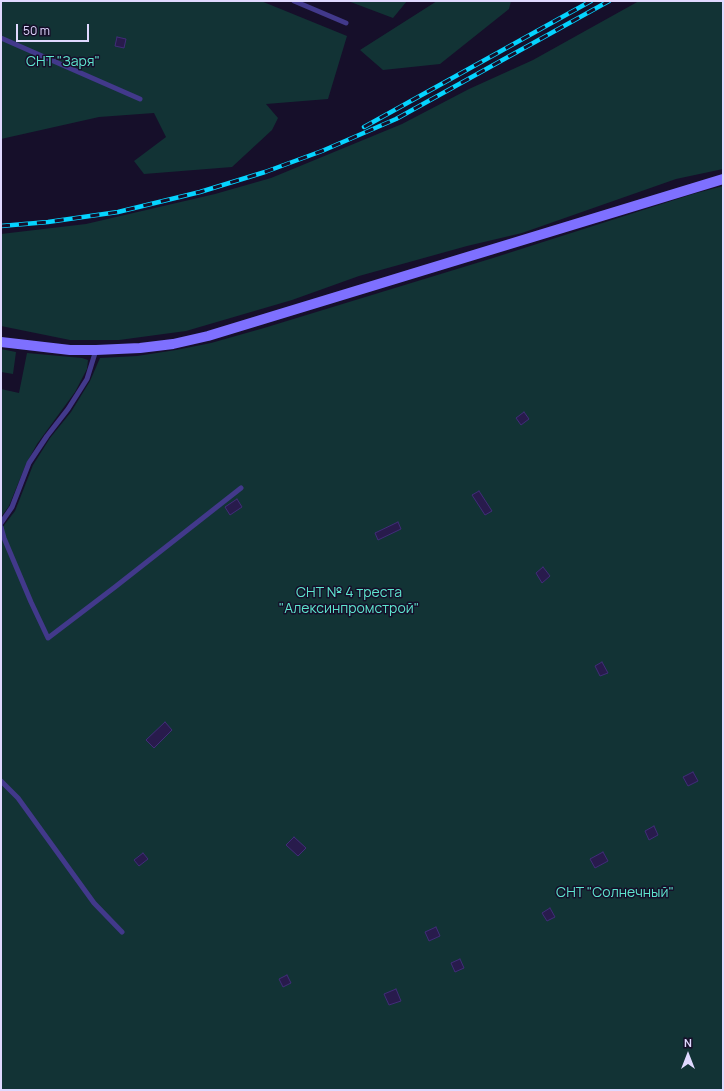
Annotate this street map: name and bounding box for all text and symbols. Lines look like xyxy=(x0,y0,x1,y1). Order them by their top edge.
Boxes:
scale bar xyxy=(18,16,91,42)
text: 50 m xyxy=(23,22,50,39)
park label: СНТ "Заря" xyxy=(26,54,100,70)
park label: СНТ № 4 треста "Алексинпромстрой" xyxy=(279,585,419,618)
park label: СНТ "Солнечный" xyxy=(556,885,674,901)
north arrow xyxy=(668,1035,708,1075)
text: N xyxy=(684,1035,692,1050)

